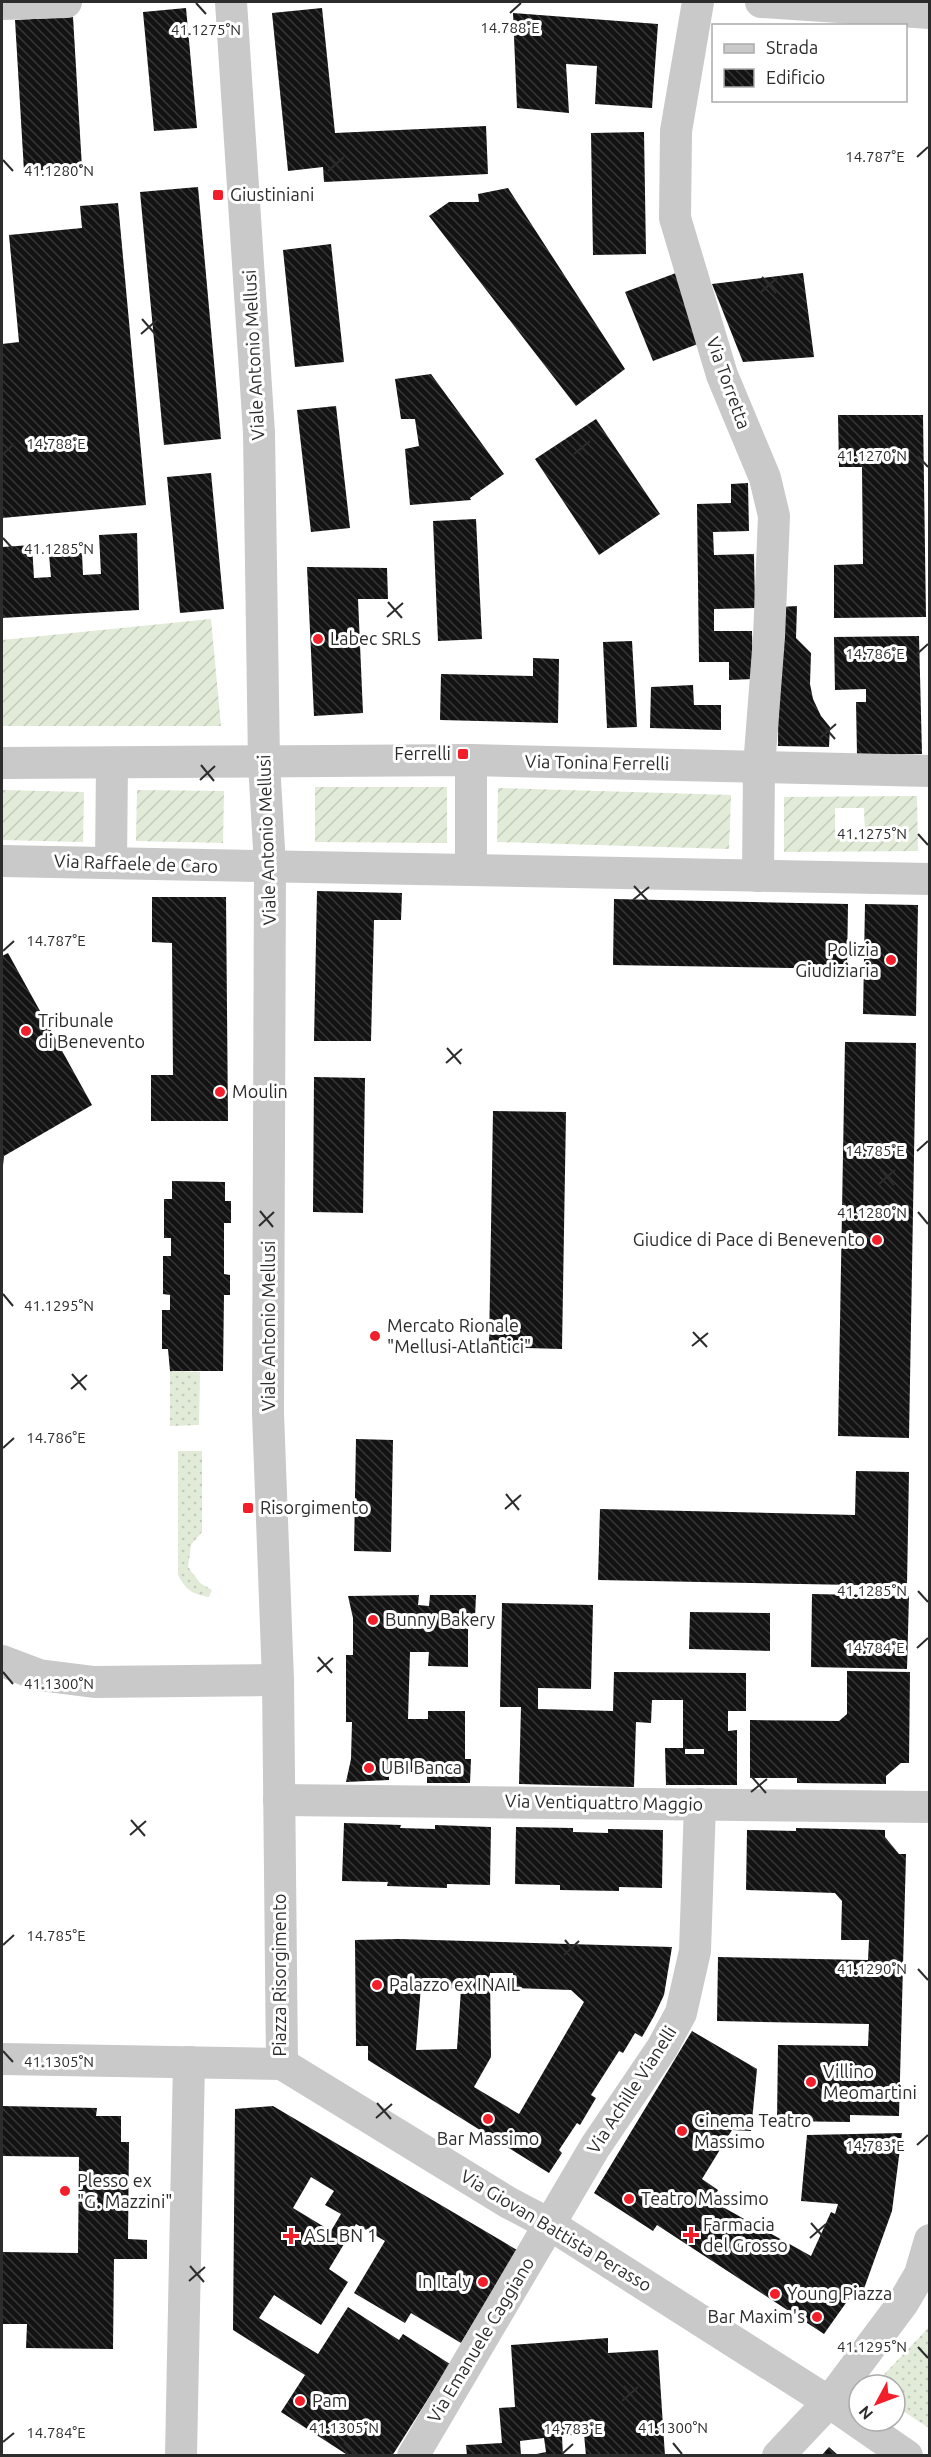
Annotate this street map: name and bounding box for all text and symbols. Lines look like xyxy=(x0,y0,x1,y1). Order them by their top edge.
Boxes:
text: 14.788°E xyxy=(480,19,540,36)
text: 41.1275°N xyxy=(171,21,241,38)
legend xyxy=(712,24,907,102)
text: Strada xyxy=(766,37,818,57)
text: Edificio xyxy=(766,67,825,87)
text: 14.787°E xyxy=(845,148,905,165)
text: 41.1280°N xyxy=(24,162,94,179)
place label: Giustiniani xyxy=(230,184,314,204)
marker: Giustiniani xyxy=(211,188,225,202)
street label: Viale Antonio Mellusi xyxy=(239,269,267,441)
street label: Via Torretta xyxy=(703,334,755,431)
text: 14.788°E xyxy=(26,435,86,452)
text: 41.1270°N xyxy=(837,447,907,464)
text: 41.1285°N xyxy=(24,540,94,557)
place label: Labec SRLS xyxy=(330,628,421,648)
marker: Labec SRLS xyxy=(311,632,325,646)
text: 14.786°E xyxy=(845,645,905,662)
place label: Ferrelli xyxy=(394,743,451,763)
marker: Ferrelli xyxy=(456,747,470,761)
street label: Via Tonina Ferrelli xyxy=(525,751,669,773)
street label: Viale Antonio Mellusi xyxy=(253,754,279,926)
text: 41.1275°N xyxy=(837,825,907,842)
street label: Via Raffaele de Caro xyxy=(54,850,218,876)
text: 14.787°E xyxy=(26,932,86,949)
place label: Polizia Giudiziaria xyxy=(795,939,879,980)
marker: Polizia Giudiziaria xyxy=(884,953,898,967)
place label: Tribunale di Benevento xyxy=(38,1010,145,1051)
marker: Tribunale di Benevento xyxy=(19,1024,33,1038)
place label: Moulin xyxy=(232,1081,288,1101)
marker: Moulin xyxy=(213,1085,227,1099)
text: 14.785°E xyxy=(845,1142,905,1159)
text: 41.1280°N xyxy=(837,1204,907,1221)
place label: Giudice di Pace di Benevento xyxy=(633,1229,865,1249)
marker: Giudice di Pace di Benevento xyxy=(870,1233,884,1247)
street label: Viale Antonio Mellusi xyxy=(258,1241,278,1411)
text: 41.1295°N xyxy=(24,1297,94,1314)
place label: Mercato Rionale "Mellusi-Atlantici" xyxy=(387,1315,531,1356)
marker: Mercato Rionale "Mellusi-Atlantici" xyxy=(368,1329,382,1343)
text: 14.786°E xyxy=(26,1429,86,1446)
place label: Risorgimento xyxy=(260,1497,369,1517)
marker: Risorgimento xyxy=(241,1501,255,1515)
text: 41.1285°N xyxy=(837,1582,907,1599)
place label: Bunny Bakery xyxy=(385,1609,496,1629)
marker: Bunny Bakery xyxy=(366,1613,380,1627)
text: 14.784°E xyxy=(845,1639,905,1656)
text: 41.1300°N xyxy=(24,1675,94,1692)
place label: UBI Banca xyxy=(381,1757,462,1777)
marker: UBI Banca xyxy=(362,1761,376,1775)
street label: Via Ventiquattro Maggio xyxy=(505,1790,703,1814)
street label: Piazza Risorgimento xyxy=(269,1893,289,2057)
text: 14.785°E xyxy=(26,1927,86,1944)
text: 41.1290°N xyxy=(837,1960,907,1977)
place label: Palazzo ex INAIL xyxy=(389,1974,520,1994)
marker: Palazzo ex INAIL xyxy=(370,1978,384,1992)
street label: Via Achille Vianelli xyxy=(583,2022,680,2157)
text: 41.1305°N xyxy=(24,2053,94,2070)
place label: Villino Meomartini xyxy=(823,2061,917,2102)
marker: Villino Meomartini xyxy=(804,2075,818,2089)
place label: Cinema Teatro Massimo xyxy=(694,2110,811,2151)
marker: Bar Massimo xyxy=(481,2112,495,2126)
marker: Cinema Teatro Massimo xyxy=(675,2124,689,2138)
place label: Bar Massimo xyxy=(437,2128,539,2148)
text: 14.783°E xyxy=(845,2137,905,2154)
street label: Via Giovan Battista Perasso xyxy=(458,2165,656,2295)
place label: Plesso ex "G. Mazzini" xyxy=(77,2170,172,2211)
marker: Plesso ex "G. Mazzini" xyxy=(58,2184,72,2198)
place label: Teatro Massimo xyxy=(641,2188,769,2208)
marker: Teatro Massimo xyxy=(622,2192,636,2206)
place label: Farmacia del Grosso xyxy=(703,2214,788,2255)
place label: ASL BN 1 xyxy=(304,2225,377,2245)
marker: ASL BN 1 xyxy=(282,2227,300,2245)
marker: Farmacia del Grosso xyxy=(684,2228,698,2242)
street label: Via Emanuele Caggiano xyxy=(423,2253,537,2426)
place label: In Italy xyxy=(418,2271,471,2291)
marker: In Italy xyxy=(476,2275,490,2289)
place label: Young Piazza xyxy=(787,2283,892,2303)
marker: Young Piazza xyxy=(768,2287,782,2301)
place label: Bar Maxim's xyxy=(708,2306,805,2326)
marker: Bar Maxim's xyxy=(810,2310,824,2324)
text: 41.1295°N xyxy=(837,2338,907,2355)
north arrow xyxy=(847,2373,907,2433)
place label: Pam xyxy=(312,2390,347,2410)
marker: Pam xyxy=(293,2394,307,2408)
text: N xyxy=(855,2402,876,2423)
text: 41.1305°N xyxy=(309,2419,379,2436)
text: 41.1300°N xyxy=(638,2419,708,2436)
text: 14.783°E xyxy=(543,2420,603,2437)
text: 14.784°E xyxy=(26,2424,86,2441)

